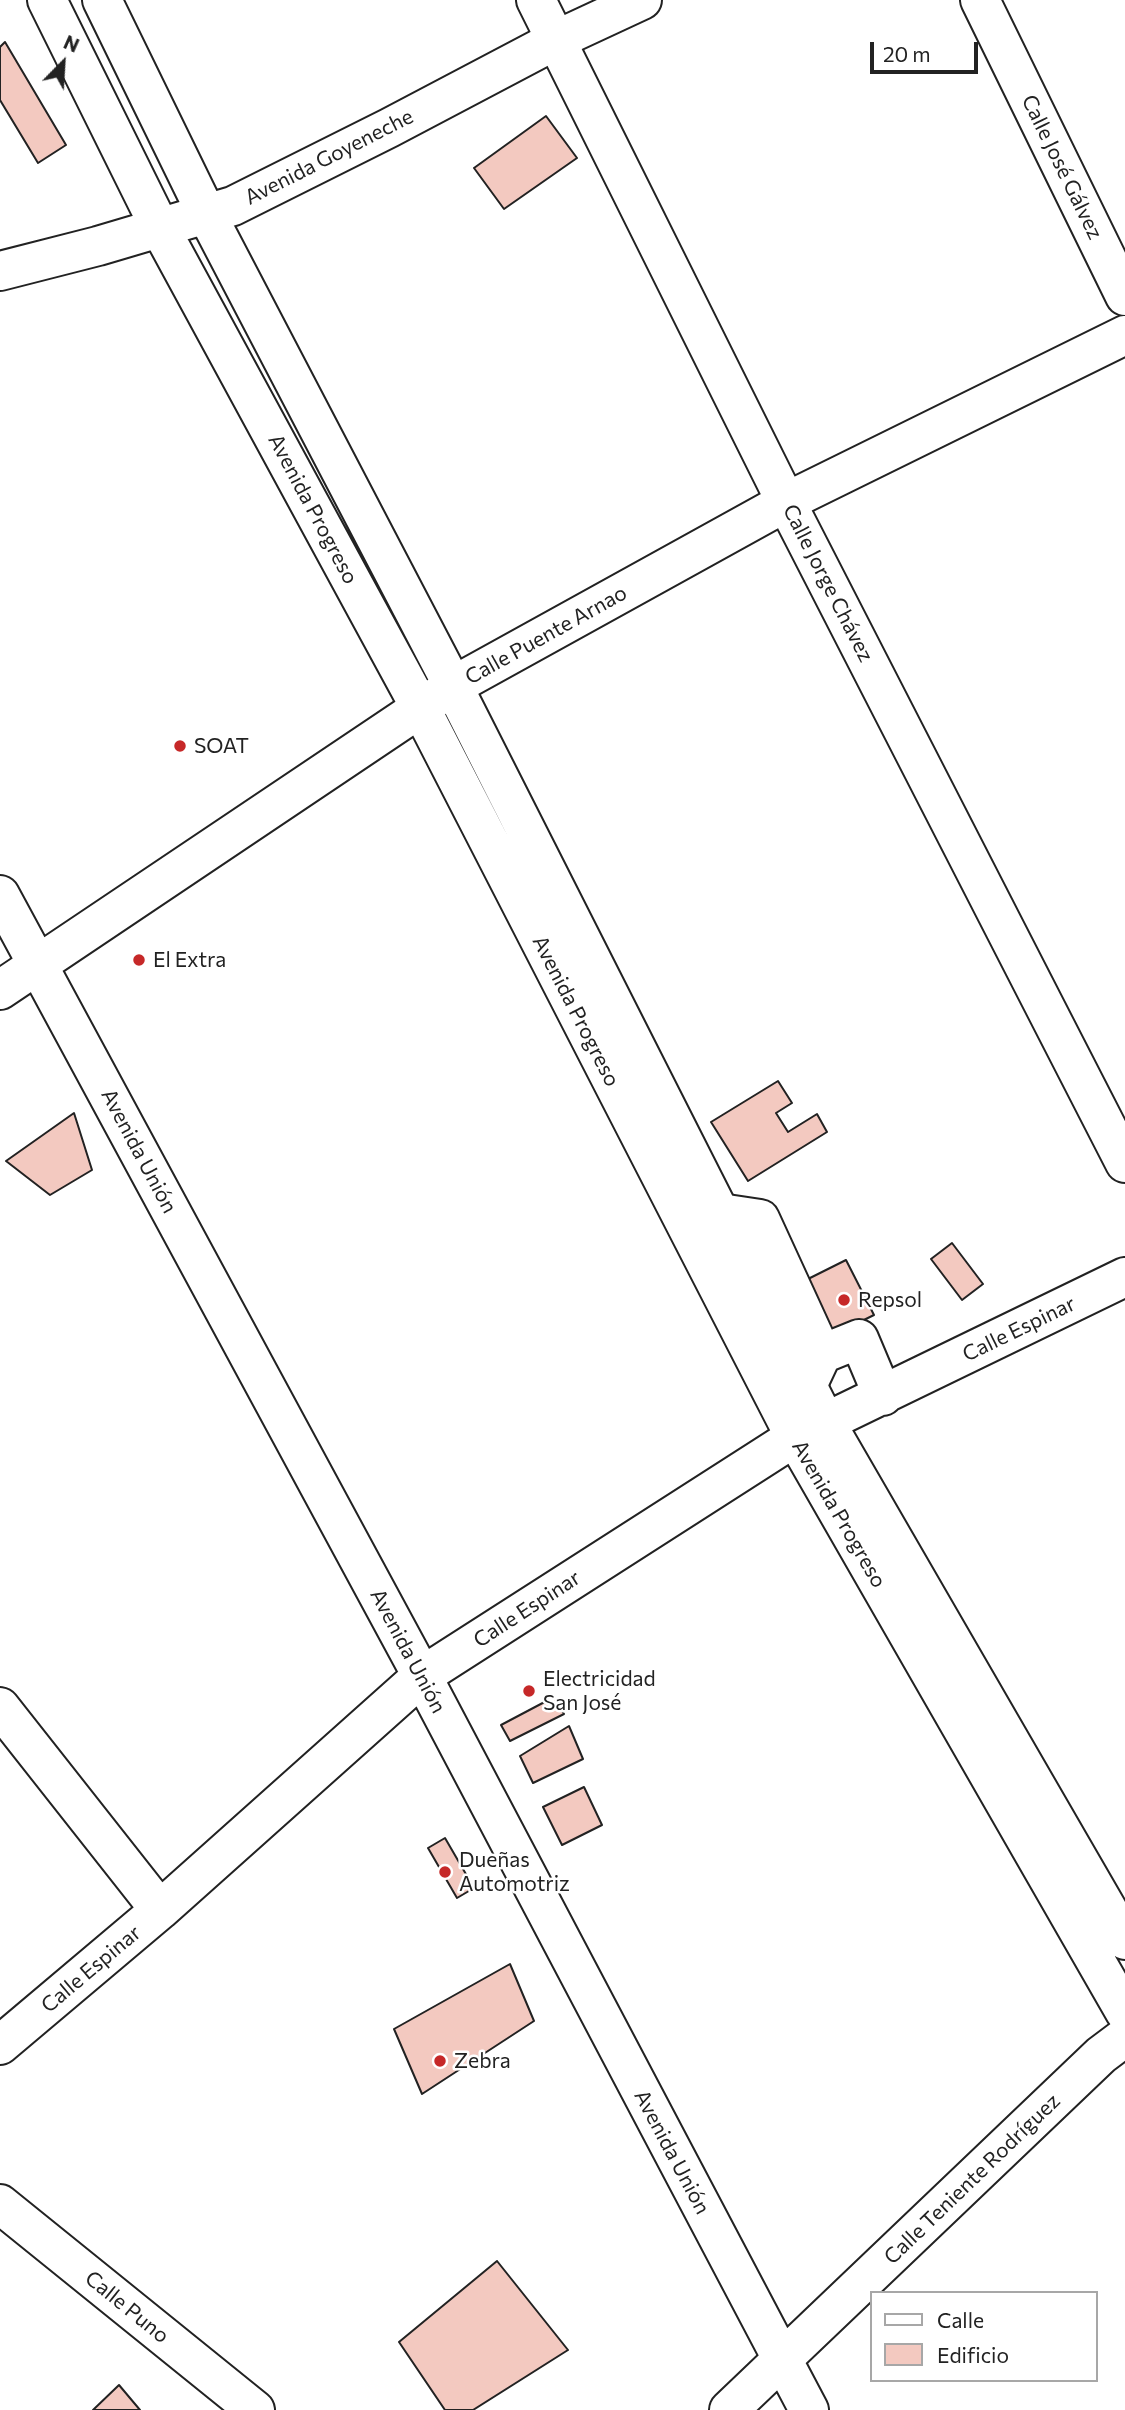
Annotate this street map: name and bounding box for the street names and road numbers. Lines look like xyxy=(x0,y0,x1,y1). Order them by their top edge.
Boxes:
street label: Calle José Gálvez xyxy=(1016,91,1108,243)
street label: Avenida Goyeneche xyxy=(241,104,417,210)
street label: Avenida Progreso xyxy=(263,430,363,588)
street label: Calle Jorge Chávez xyxy=(777,500,879,666)
street label: Calle Puente Arnao xyxy=(461,580,631,690)
street label: Avenida Progreso xyxy=(527,931,625,1091)
street label: Avenida Unión xyxy=(96,1085,182,1217)
street label: Calle Espinar xyxy=(959,1291,1079,1367)
street label: Avenida Progreso xyxy=(787,1436,891,1592)
street label: Calle Espinar xyxy=(469,1565,585,1653)
street label: Avenida Unión xyxy=(365,1585,451,1717)
street label: Calle Espinar xyxy=(36,1920,146,2018)
street label: Avenida Unión xyxy=(629,2086,715,2218)
street label: Calle Teniente Rodríguez xyxy=(879,2088,1065,2270)
street label: Calle Puno xyxy=(80,2266,174,2348)

